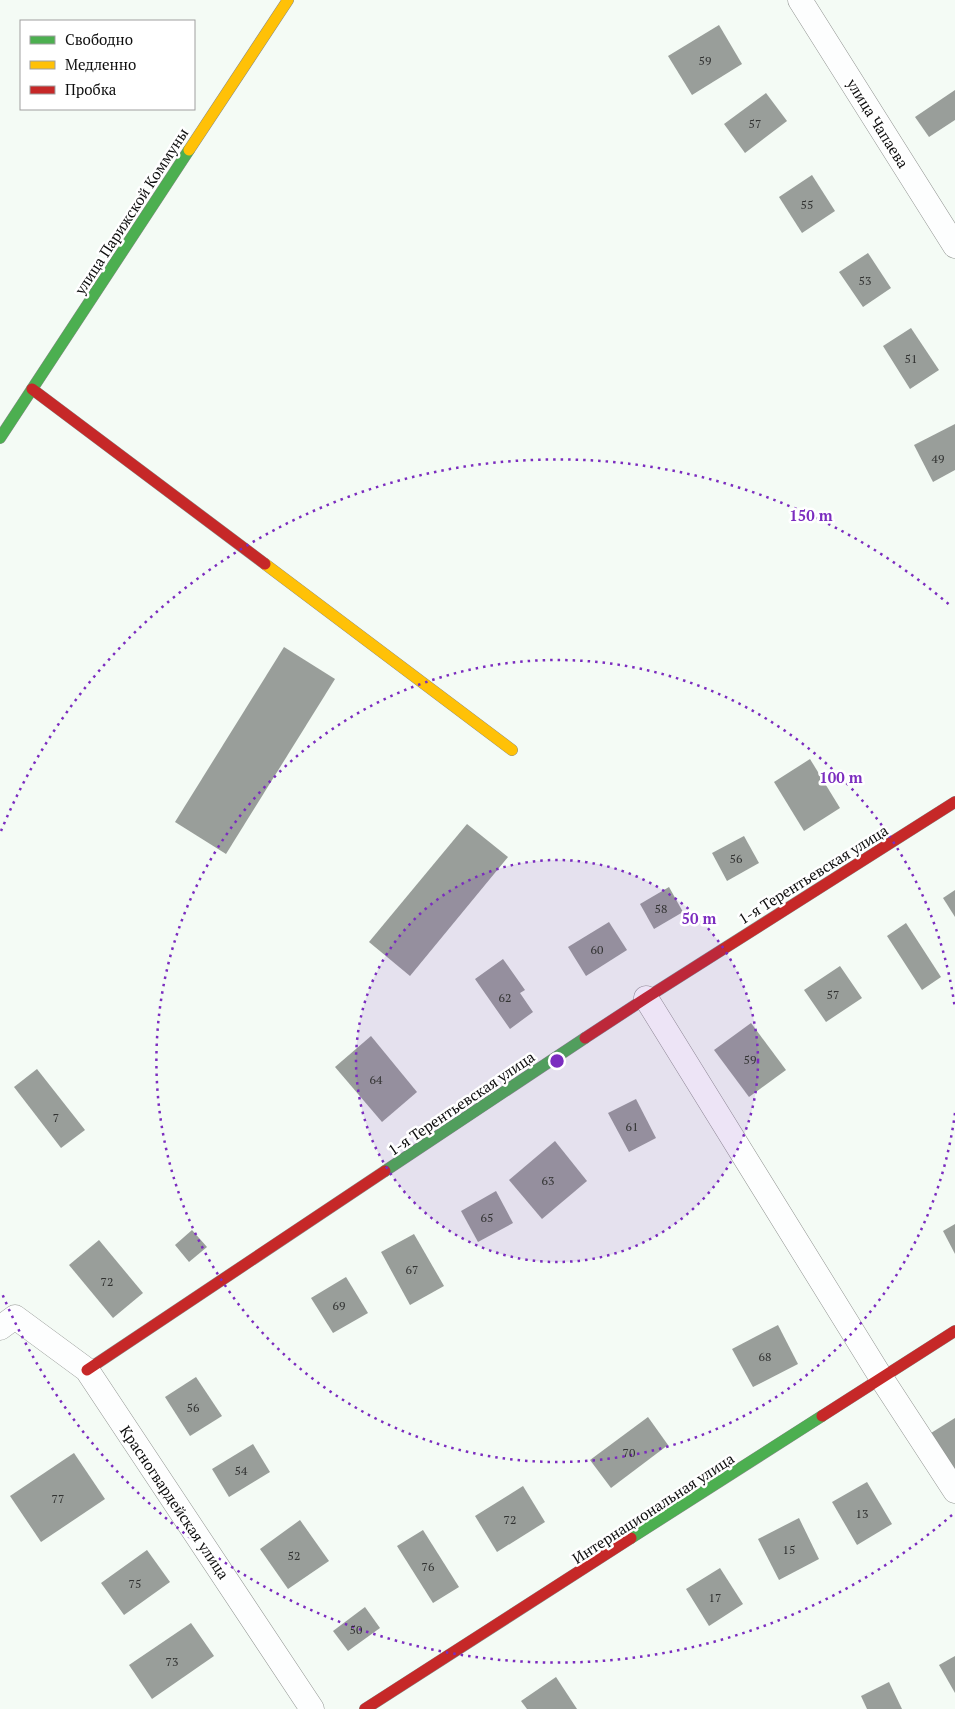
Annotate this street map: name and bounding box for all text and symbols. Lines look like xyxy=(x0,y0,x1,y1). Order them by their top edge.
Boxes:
legend xyxy=(20,20,195,110)
text: Свободно xyxy=(65,29,133,49)
house number: 59 xyxy=(699,53,711,68)
text: Медленно xyxy=(65,54,136,74)
street label: улица Чапаева xyxy=(842,74,914,172)
text: Пробка xyxy=(65,79,117,99)
house number: 57 xyxy=(749,116,761,131)
street label: улица Парижской Коммуны xyxy=(69,124,193,299)
house number: 55 xyxy=(801,197,813,212)
house number: 53 xyxy=(859,273,871,288)
house number: 51 xyxy=(905,351,917,366)
house number: 49 xyxy=(932,451,944,466)
text: 150 m xyxy=(789,505,833,525)
text: 100 m xyxy=(819,767,863,787)
street label: 1-я Терентьевская улица xyxy=(734,819,892,928)
house number: 56 xyxy=(730,851,743,866)
house number: 58 xyxy=(655,901,667,916)
text: 50 m xyxy=(682,908,717,928)
house number: 60 xyxy=(591,942,603,957)
house number: 57 xyxy=(827,987,839,1002)
house number: 62 xyxy=(499,990,511,1005)
street label: 1-я Терентьевская улица xyxy=(384,1046,539,1160)
centre of rings xyxy=(548,1052,566,1070)
house number: 59 xyxy=(744,1052,756,1067)
house number: 64 xyxy=(370,1072,383,1087)
house number: 7 xyxy=(53,1110,59,1125)
house number: 61 xyxy=(626,1119,638,1134)
house number: 63 xyxy=(542,1173,554,1188)
house number: 65 xyxy=(481,1210,493,1225)
house number: 67 xyxy=(406,1262,418,1277)
house number: 72 xyxy=(101,1274,113,1289)
house number: 69 xyxy=(333,1298,345,1313)
house number: 68 xyxy=(759,1349,771,1364)
house number: 56 xyxy=(187,1400,200,1415)
street label: Красногвардейская улица xyxy=(116,1421,234,1583)
house number: 70 xyxy=(623,1445,635,1460)
street label: Интернациональная улица xyxy=(568,1448,738,1568)
house number: 54 xyxy=(235,1463,248,1478)
house number: 77 xyxy=(52,1491,64,1506)
house number: 13 xyxy=(856,1506,868,1521)
house number: 72 xyxy=(504,1512,516,1527)
house number: 15 xyxy=(783,1542,795,1557)
house number: 52 xyxy=(288,1548,300,1563)
house number: 76 xyxy=(422,1559,435,1574)
house number: 75 xyxy=(129,1576,141,1591)
house number: 17 xyxy=(709,1590,721,1605)
house number: 50 xyxy=(350,1622,362,1637)
house number: 73 xyxy=(166,1654,178,1669)

